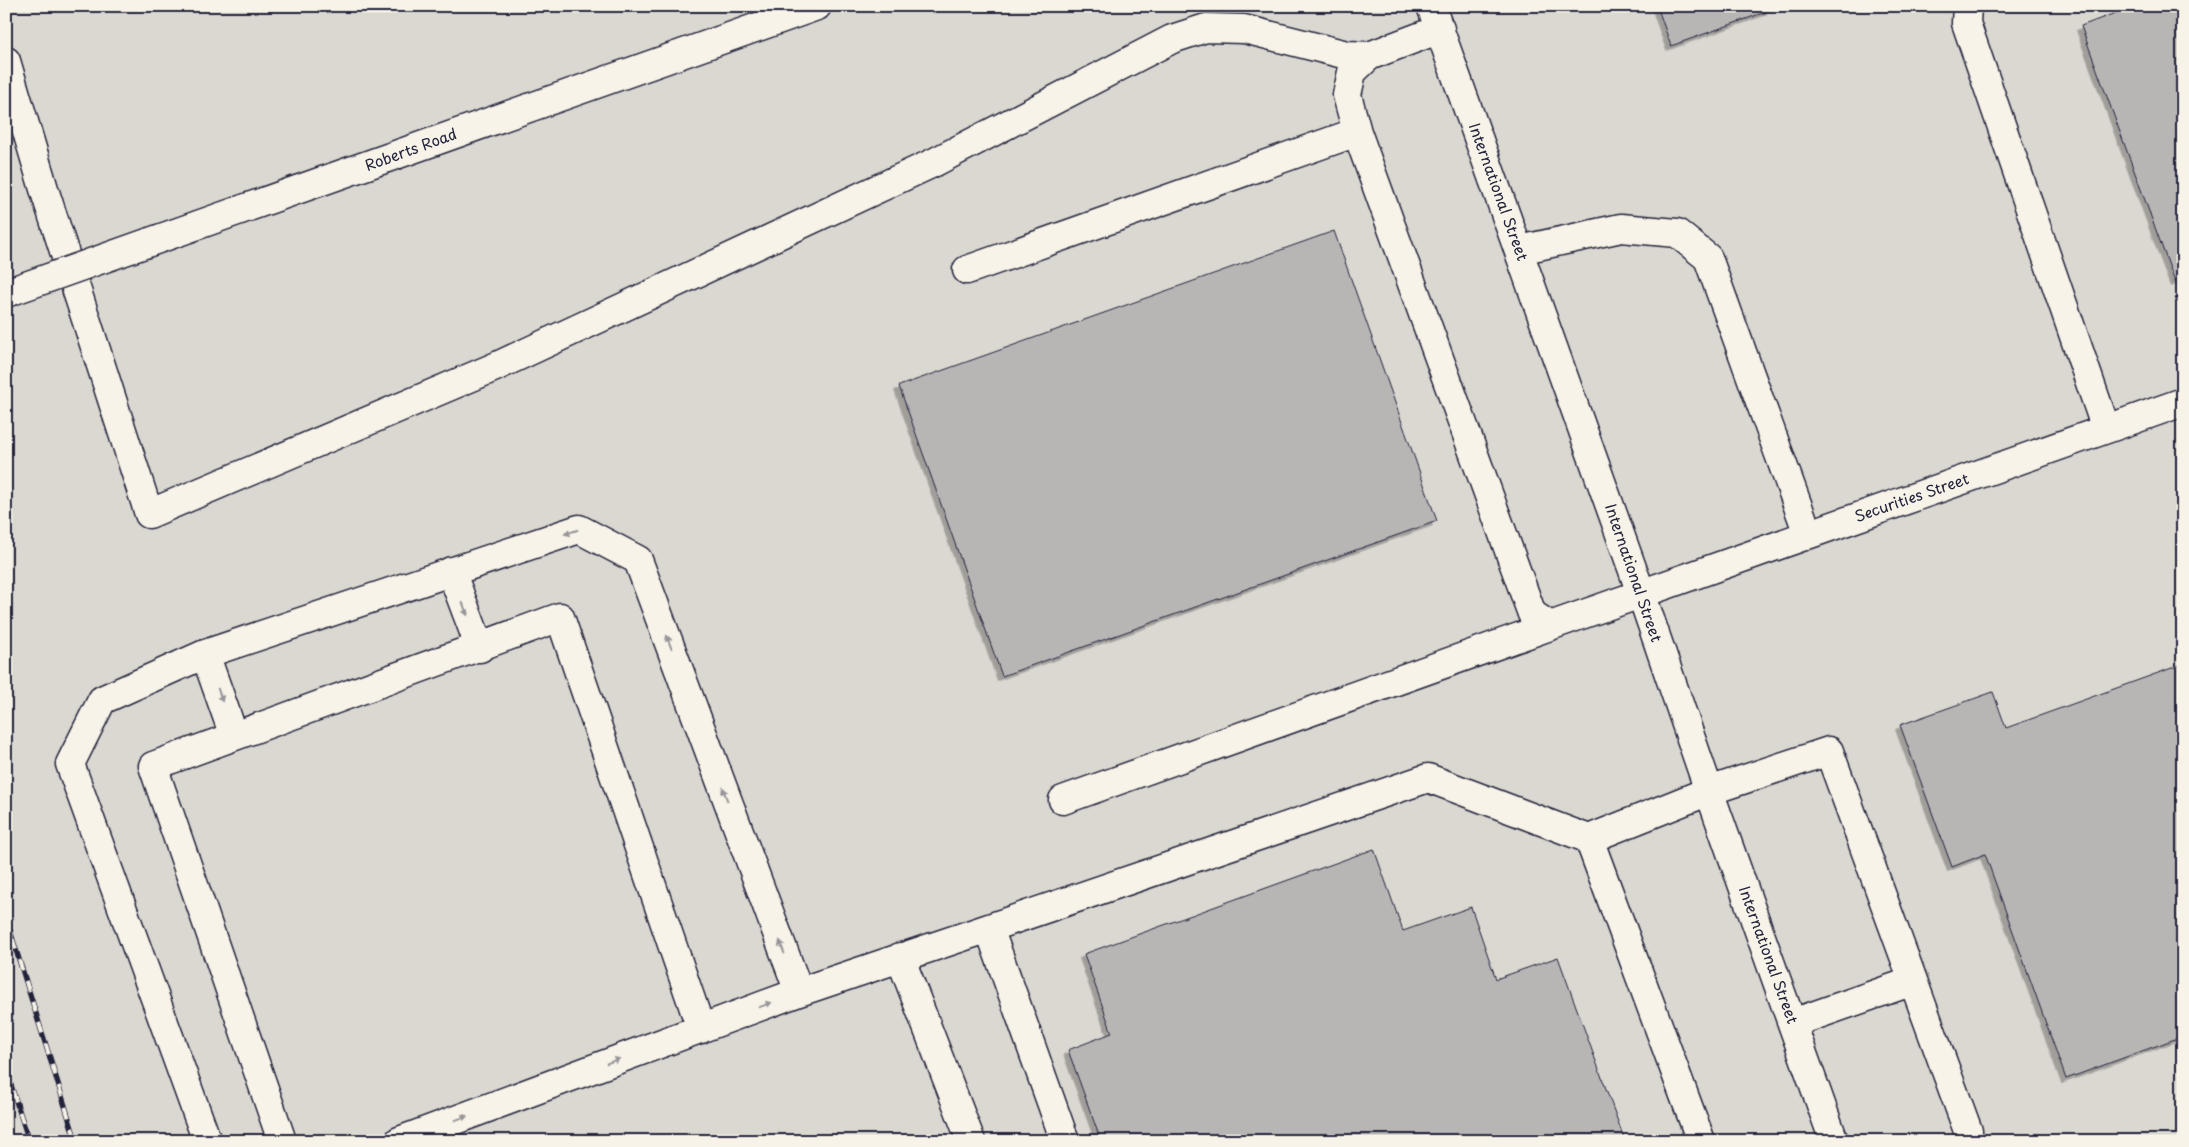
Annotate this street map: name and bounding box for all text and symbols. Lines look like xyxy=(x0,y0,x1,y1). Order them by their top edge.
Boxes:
street label: International Street xyxy=(1464,119,1535,264)
street label: Roberts Road xyxy=(361,121,460,176)
street label: Securities Street xyxy=(1851,466,1972,527)
street label: International Street xyxy=(1600,500,1669,645)
one-way arrow xyxy=(563,529,578,537)
one-way arrow xyxy=(461,602,469,617)
one-way arrow xyxy=(665,634,673,649)
one-way arrow xyxy=(216,688,224,703)
one-way arrow xyxy=(721,787,728,802)
street label: International Street xyxy=(1734,882,1805,1027)
one-way arrow xyxy=(778,939,785,954)
one-way arrow xyxy=(758,1001,773,1008)
one-way arrow xyxy=(606,1057,621,1065)
one-way arrow xyxy=(453,1114,468,1121)

